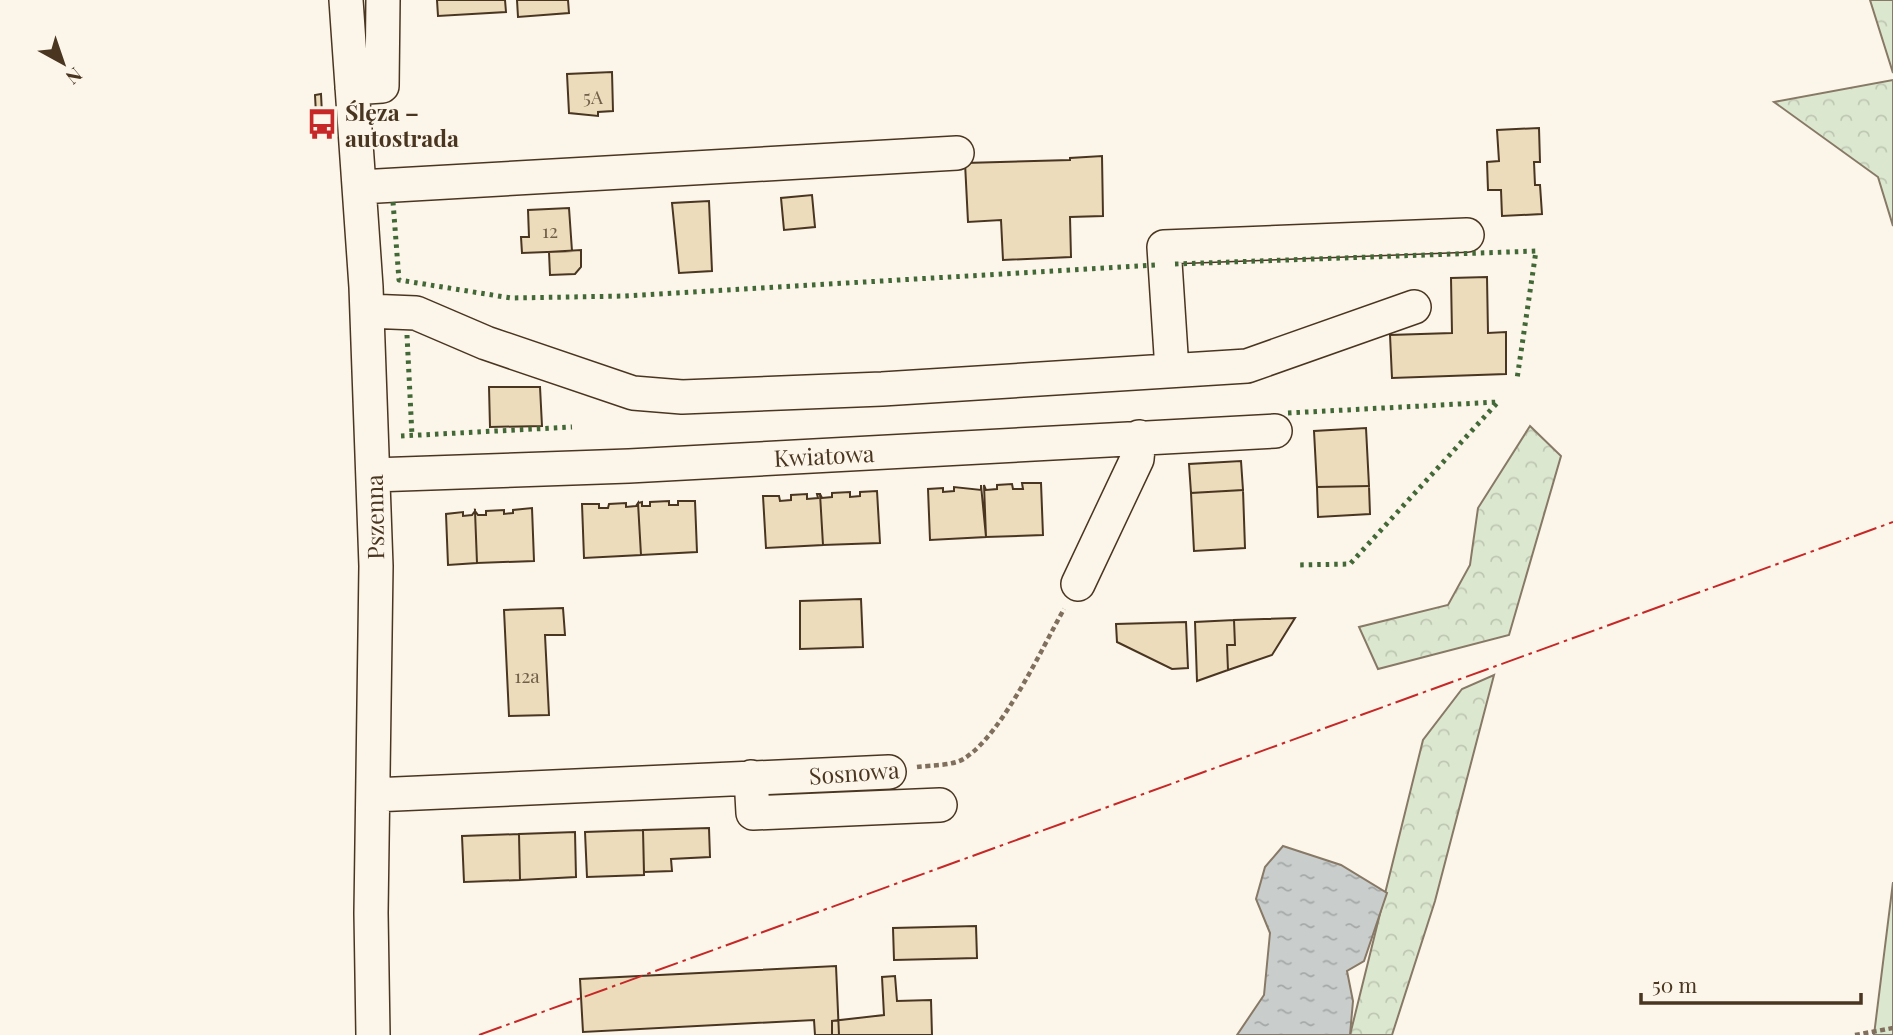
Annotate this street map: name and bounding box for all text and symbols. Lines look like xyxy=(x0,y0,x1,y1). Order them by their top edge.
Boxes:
north arrow xyxy=(28,28,98,98)
text: N xyxy=(61,62,88,91)
house number: 5A xyxy=(583,83,604,109)
place label: Ślęza – autostrada xyxy=(345,96,459,153)
bus stop icon: Ślęza – autostrada xyxy=(305,107,339,141)
house number: 12 xyxy=(542,217,558,243)
street label: Kwiatowa xyxy=(773,437,876,473)
street label: Pszenna xyxy=(358,474,390,560)
house number: 12a xyxy=(514,662,540,688)
street label: Sosnowa xyxy=(808,753,901,791)
scale bar xyxy=(1641,962,1862,1006)
text: 50 m xyxy=(1652,970,1698,998)

